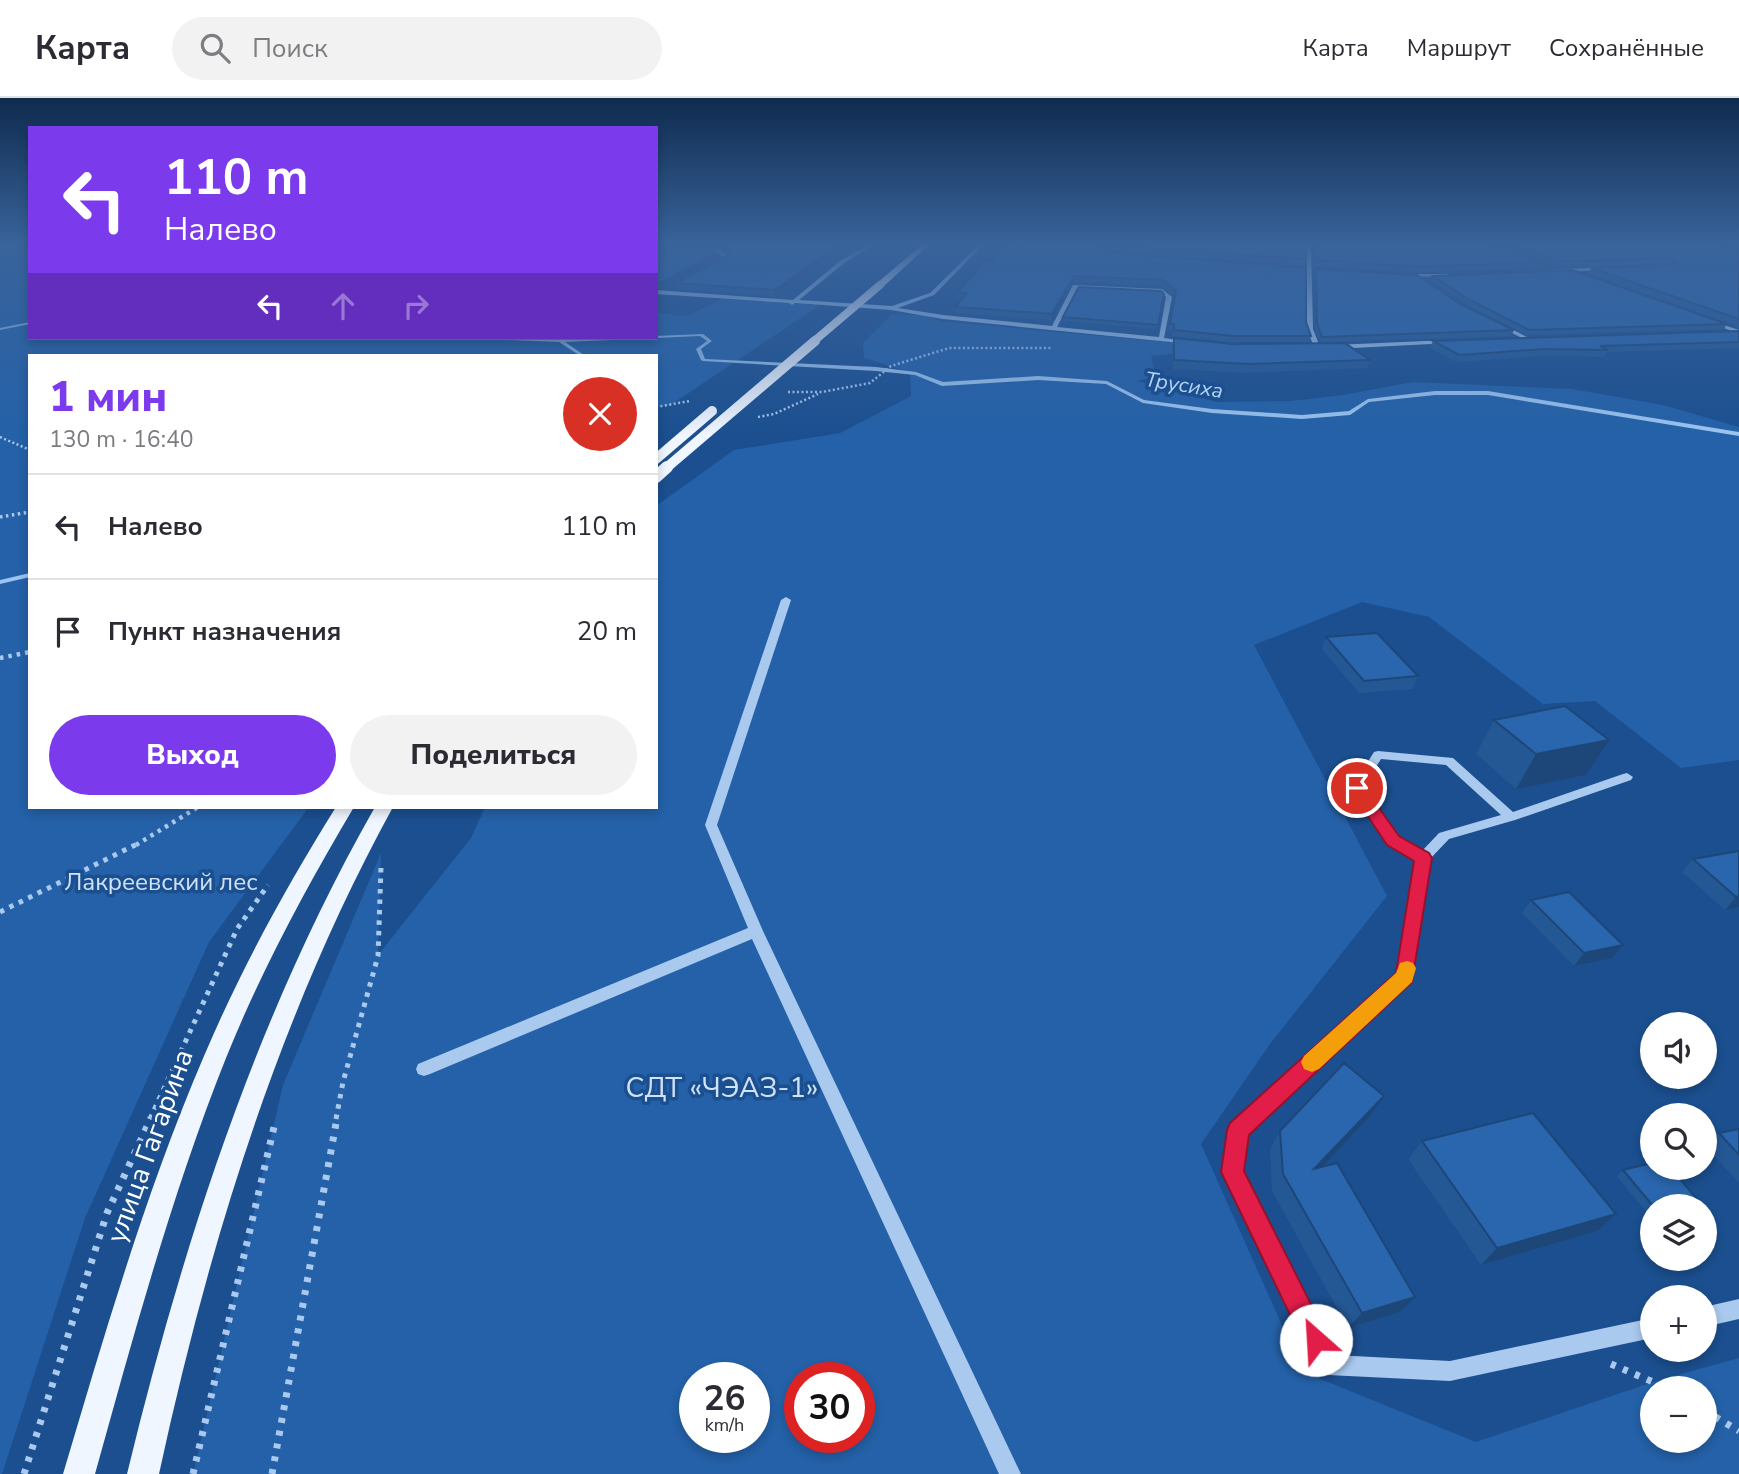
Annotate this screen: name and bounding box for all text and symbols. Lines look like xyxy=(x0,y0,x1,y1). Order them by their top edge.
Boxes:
search box xyxy=(172,17,662,80)
text: Карта xyxy=(35,26,130,71)
icon: search xyxy=(196,29,234,67)
text: Поиск xyxy=(252,31,328,66)
text: Карта xyxy=(1303,32,1369,64)
text: Маршрут xyxy=(1407,32,1511,64)
text: Сохранённые xyxy=(1549,32,1704,64)
text: 110 m xyxy=(164,144,308,211)
icon: left xyxy=(49,154,140,245)
text: Налево xyxy=(164,208,277,251)
icon: left xyxy=(251,287,289,325)
icon: ahead xyxy=(324,287,362,325)
icon: right xyxy=(397,287,435,325)
water label: Трусиха xyxy=(1143,365,1225,405)
text: 1 мин xyxy=(49,369,167,426)
button: close xyxy=(563,377,637,451)
text: 130 m · 16:40 xyxy=(49,424,194,455)
icon: left xyxy=(49,508,87,546)
text: Налево xyxy=(108,509,203,544)
text: 110 m xyxy=(561,509,637,544)
icon: arrive xyxy=(49,613,87,651)
text: Пункт назначения xyxy=(108,614,341,649)
text: 20 m xyxy=(577,614,637,649)
button: Выход xyxy=(49,715,336,795)
button: Поделиться xyxy=(350,715,637,795)
pin xyxy=(1327,758,1387,818)
icon: arrive xyxy=(1338,769,1376,807)
park label: Лакреевский лес xyxy=(64,866,258,898)
map controls xyxy=(1640,1012,1717,1453)
button: sound xyxy=(1640,1012,1717,1089)
street label: улица Гагарина xyxy=(97,1044,203,1248)
park label: СДТ «ЧЭАЗ-1» xyxy=(626,1069,818,1107)
button: search xyxy=(1640,1103,1717,1180)
button: layers xyxy=(1640,1194,1717,1271)
button: + xyxy=(1640,1285,1717,1362)
position arrow xyxy=(1279,1303,1353,1377)
speed limit sign: 30 xyxy=(784,1362,875,1453)
text: 26 xyxy=(703,1375,746,1422)
button: − xyxy=(1640,1376,1717,1453)
text: km/h xyxy=(705,1413,744,1437)

